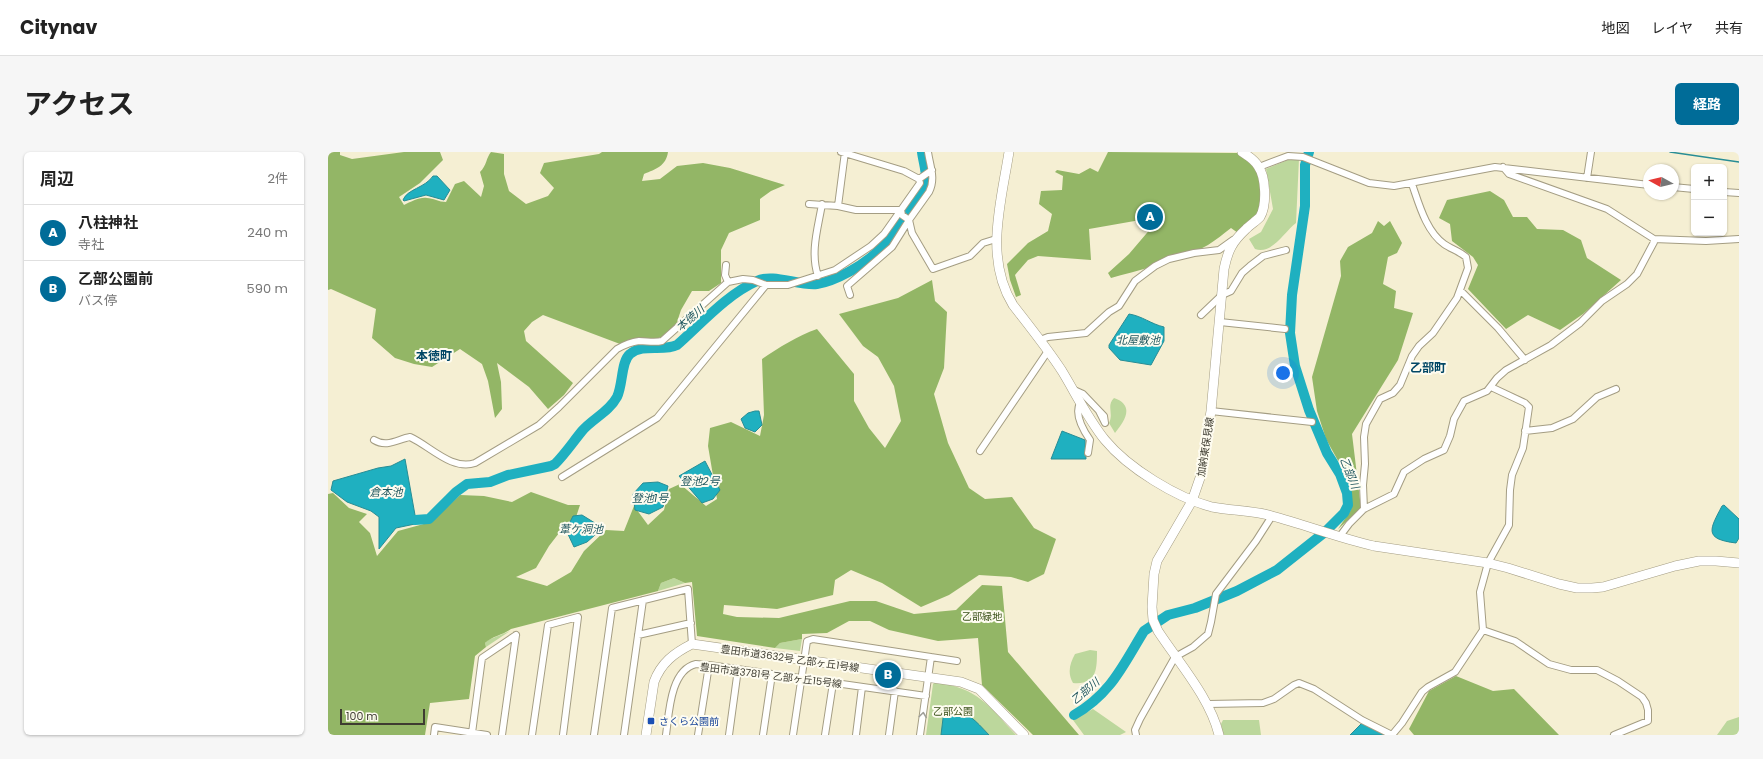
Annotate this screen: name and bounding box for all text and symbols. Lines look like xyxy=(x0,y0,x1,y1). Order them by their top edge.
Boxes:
text: Citynav xyxy=(20,14,97,41)
text: 地図 xyxy=(1601,18,1629,38)
text: レイヤ xyxy=(1651,18,1693,38)
text: 共有 xyxy=(1715,18,1743,38)
button: 経路 xyxy=(1675,83,1739,125)
text: アクセス xyxy=(24,85,135,124)
north arrow xyxy=(1643,164,1679,200)
map controls xyxy=(1691,164,1727,236)
button: + xyxy=(1691,164,1727,200)
text: 周辺 xyxy=(40,167,74,191)
text: 2件 xyxy=(268,169,288,188)
button: − xyxy=(1691,200,1727,236)
pin: A xyxy=(1137,202,1163,232)
text: 八柱神社 xyxy=(78,212,138,233)
text: A xyxy=(48,223,58,242)
text: 240 m xyxy=(247,223,288,242)
text: 寺社 xyxy=(78,235,104,254)
text: 乙部公園前 xyxy=(78,268,153,289)
text: B xyxy=(49,279,57,298)
text: 590 m xyxy=(247,279,288,298)
text: バス停 xyxy=(78,291,117,310)
water label: 本徳川 xyxy=(672,300,708,335)
water label: 北屋敷池 xyxy=(1116,332,1161,348)
district label: 本徳町 xyxy=(416,347,452,364)
district label: 乙部町 xyxy=(1410,359,1446,376)
your location xyxy=(1273,363,1293,383)
street label: 加納東保見線 xyxy=(1193,416,1218,478)
water label: 乙部川 xyxy=(1336,455,1364,492)
water label: 登池2号 xyxy=(680,473,721,489)
water label: 倉本池 xyxy=(370,484,403,500)
water label: 登池1号 xyxy=(632,490,669,506)
water label: 葦ケ洞池 xyxy=(559,521,604,537)
park label: 乙部緑地 xyxy=(962,609,1003,624)
street label: 豊田市道3632号 乙部ヶ丘1号線 xyxy=(720,641,860,676)
street label: 豊田市道3781号 乙部ヶ丘15号線 xyxy=(699,659,843,692)
pin: B xyxy=(875,660,901,690)
water label: 乙部川 xyxy=(1067,674,1104,708)
park label: 乙部公園 xyxy=(933,704,973,719)
scale bar xyxy=(340,707,425,726)
text: 100 m xyxy=(346,708,378,724)
one-way arrow xyxy=(918,712,927,719)
place label: さくら公園前 xyxy=(659,714,719,729)
marker: さくら公園前 xyxy=(646,716,656,726)

